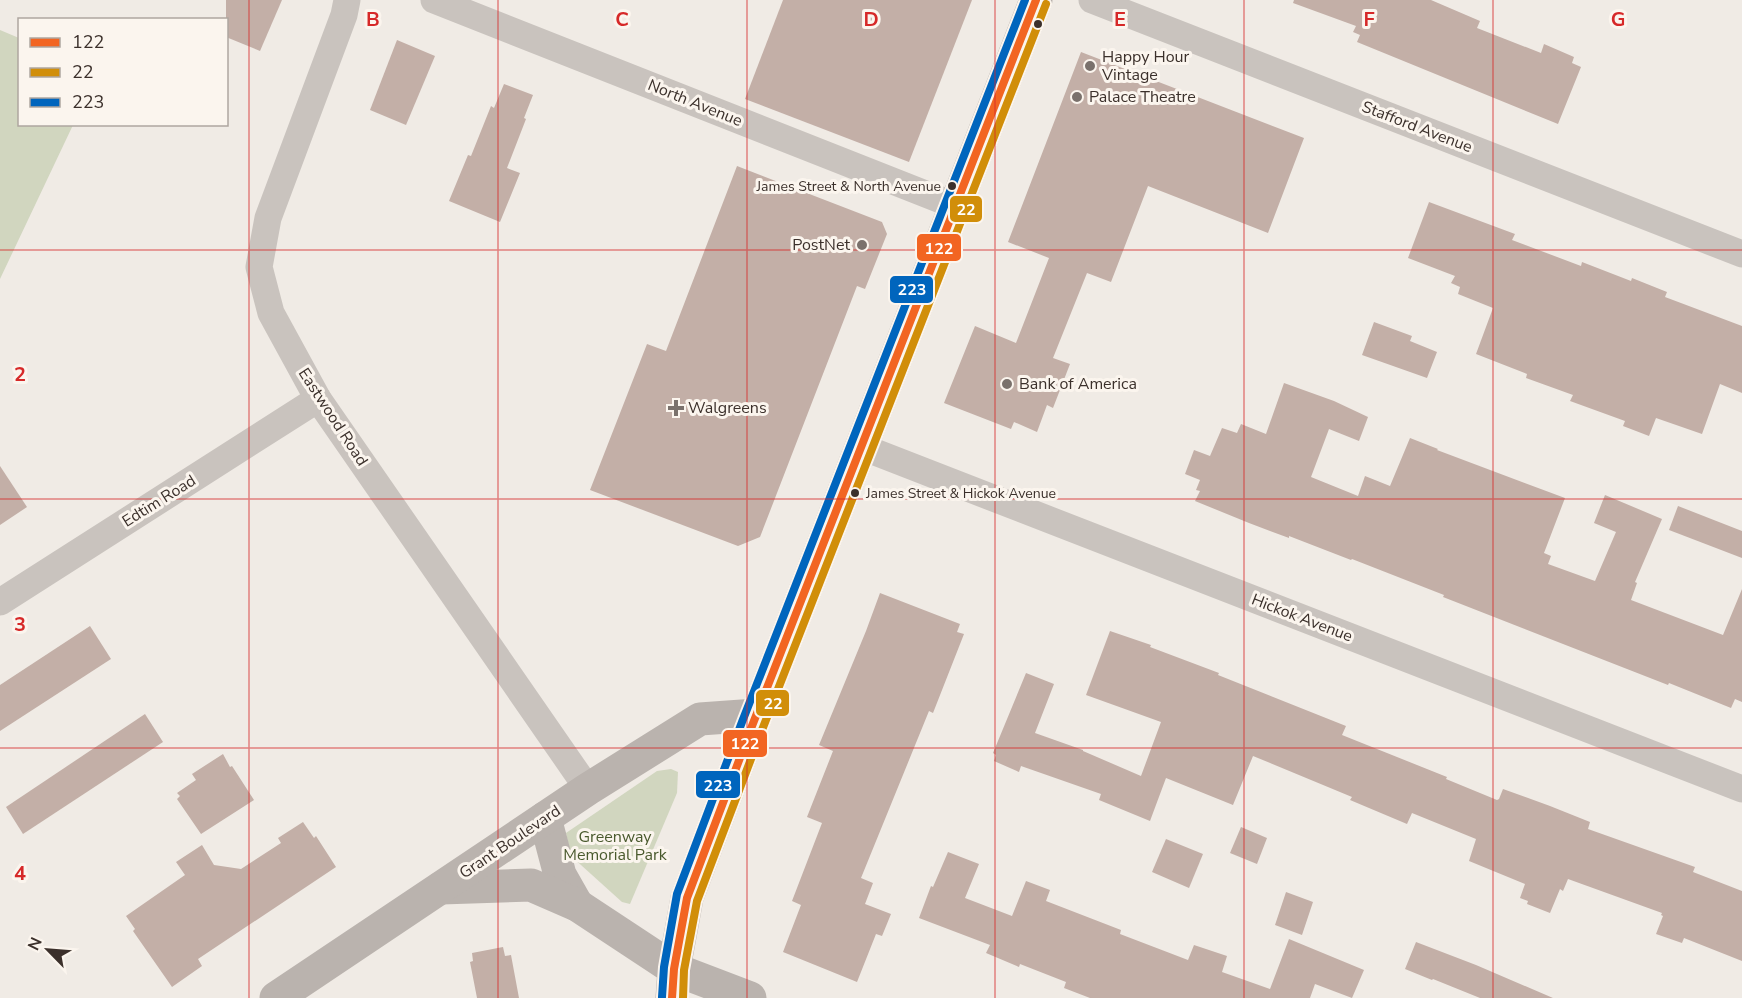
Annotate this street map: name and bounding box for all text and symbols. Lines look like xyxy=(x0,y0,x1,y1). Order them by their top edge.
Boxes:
text: B xyxy=(366,6,380,33)
text: C xyxy=(615,6,629,33)
text: D xyxy=(863,6,879,33)
text: E xyxy=(1114,6,1126,33)
text: F xyxy=(1363,6,1375,33)
text: G xyxy=(1611,6,1625,33)
legend xyxy=(18,18,228,126)
unlabelled marker xyxy=(1032,18,1044,30)
text: 122 xyxy=(72,30,104,54)
place label: Happy Hour Vintage xyxy=(1101,46,1190,86)
marker: Happy Hour Vintage xyxy=(1083,59,1097,73)
text: 22 xyxy=(72,60,94,84)
street label: North Avenue xyxy=(644,74,746,132)
place label: Palace Theatre xyxy=(1089,86,1196,108)
text: 223 xyxy=(72,90,104,114)
marker: Palace Theatre xyxy=(1070,90,1084,104)
street label: Stafford Avenue xyxy=(1359,96,1475,158)
place label: James Street & North Avenue xyxy=(756,177,941,196)
marker: James Street & North Avenue xyxy=(946,180,958,192)
line badge: 22 xyxy=(949,195,983,223)
text: 22 xyxy=(956,199,976,221)
line badge: 122 xyxy=(916,233,962,262)
place label: PostNet xyxy=(792,234,850,256)
marker: PostNet xyxy=(855,238,869,252)
text: 122 xyxy=(925,238,953,260)
line badge: 223 xyxy=(889,275,934,304)
text: 223 xyxy=(898,279,926,301)
text: 2 xyxy=(14,361,26,388)
street label: Eastwood Road xyxy=(293,364,373,470)
place label: Bank of America xyxy=(1019,373,1137,395)
marker: Bank of America xyxy=(1000,377,1014,391)
place label: Walgreens xyxy=(688,397,767,419)
marker: Walgreens xyxy=(669,401,683,415)
street label: Edtim Road xyxy=(118,470,200,532)
place label: James Street & Hickok Avenue xyxy=(865,484,1056,503)
marker: James Street & Hickok Avenue xyxy=(849,487,861,499)
street label: Hickok Avenue xyxy=(1248,589,1356,647)
text: 3 xyxy=(14,611,26,638)
line badge: 22 xyxy=(755,689,790,717)
text: 22 xyxy=(763,693,783,715)
line badge: 122 xyxy=(722,729,768,758)
text: 122 xyxy=(731,733,759,755)
line badge: 223 xyxy=(695,770,741,799)
text: 223 xyxy=(704,775,732,797)
street label: Grant Boulevard xyxy=(455,800,565,884)
park label: Greenway Memorial Park xyxy=(563,826,668,866)
text: 4 xyxy=(14,860,26,887)
north arrow xyxy=(18,920,78,980)
text: N xyxy=(23,934,48,954)

